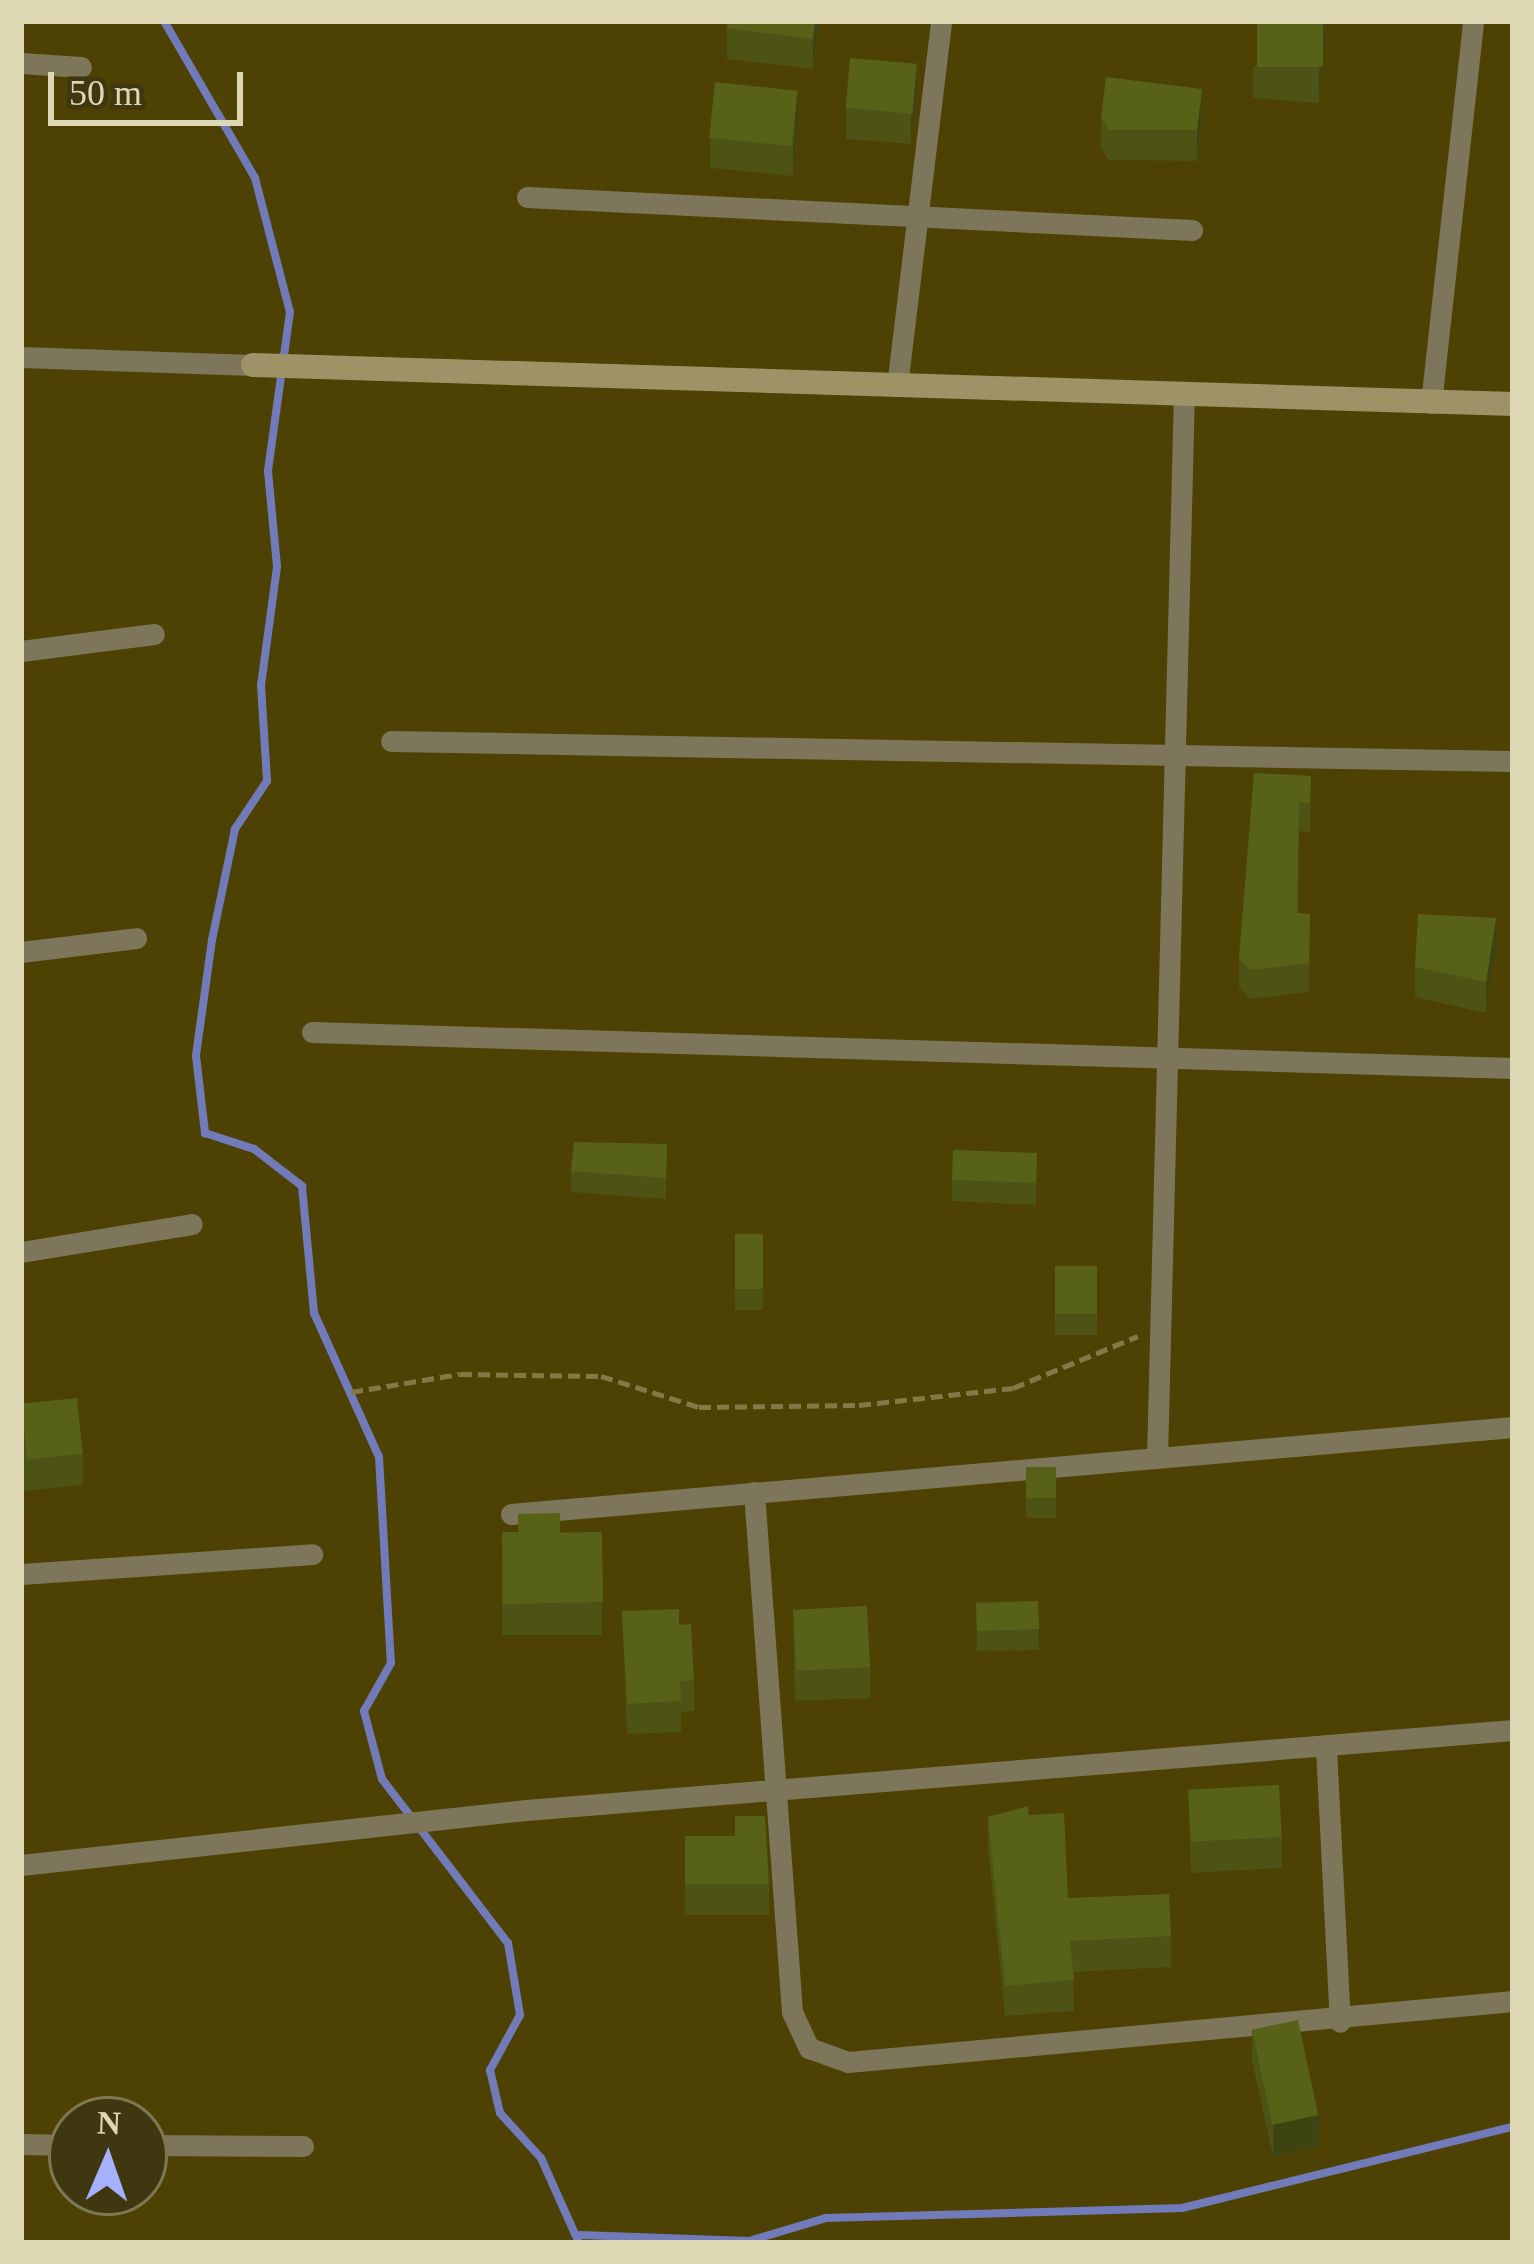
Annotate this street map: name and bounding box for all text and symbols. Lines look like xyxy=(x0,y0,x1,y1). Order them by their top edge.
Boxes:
scale bar xyxy=(54,48,249,122)
text: 50 m xyxy=(69,73,142,113)
north arrow xyxy=(48,2096,168,2216)
text: N xyxy=(97,2105,122,2141)

